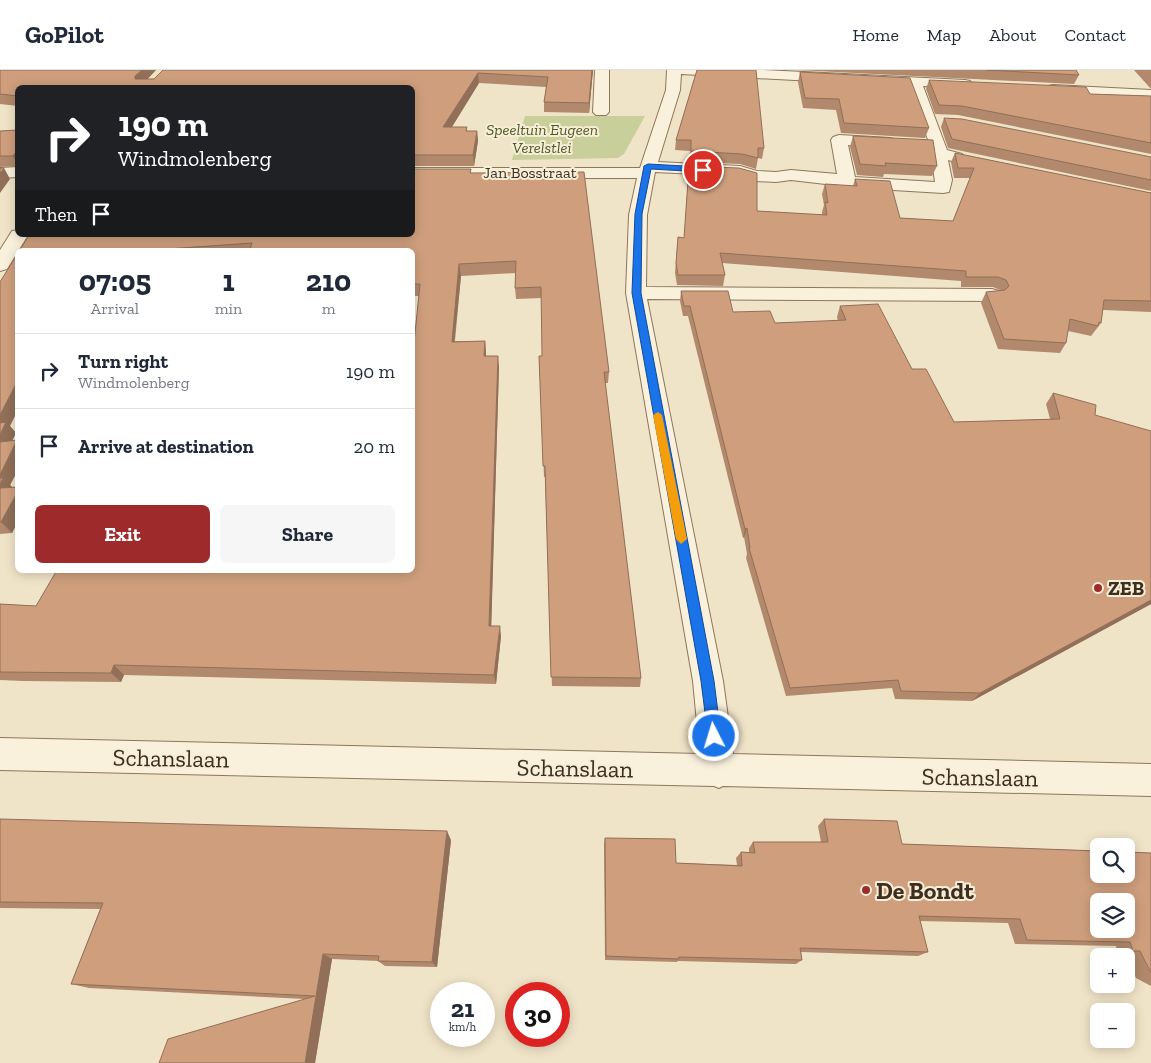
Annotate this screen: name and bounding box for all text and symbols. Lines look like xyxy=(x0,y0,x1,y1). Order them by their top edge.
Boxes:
text: GoPilot xyxy=(25,20,104,49)
text: Home xyxy=(852,24,899,46)
text: Map xyxy=(927,24,961,46)
text: About xyxy=(989,24,1036,46)
text: Contact xyxy=(1064,24,1126,46)
text: 190 m xyxy=(118,103,208,145)
icon: right xyxy=(35,105,100,170)
park label: Speeltuin Eugeen Verelstlei xyxy=(486,120,598,157)
text: Windmolenberg xyxy=(118,145,271,172)
pin xyxy=(682,149,724,191)
icon: arrive xyxy=(689,156,717,184)
street label: Jan Bosstraat xyxy=(483,163,577,182)
icon: arrive xyxy=(87,200,115,228)
text: Then xyxy=(35,203,77,226)
text: 07:05 xyxy=(79,263,151,299)
text: 1 xyxy=(222,263,235,299)
text: 210 xyxy=(306,263,351,299)
text: Arrival xyxy=(91,299,139,318)
text: min xyxy=(215,299,242,318)
text: m xyxy=(322,299,336,318)
text: Turn right xyxy=(78,350,168,373)
icon: right xyxy=(35,357,63,385)
text: 190 m xyxy=(346,360,395,383)
text: Windmolenberg xyxy=(78,373,190,392)
icon: arrive xyxy=(35,432,63,460)
text: Arrive at destination xyxy=(78,435,254,458)
text: 20 m xyxy=(354,435,395,458)
button: Exit xyxy=(35,505,210,563)
button: Share xyxy=(220,505,395,563)
place label: ZEB xyxy=(1108,576,1144,600)
marker: ZEB xyxy=(1092,582,1104,594)
position arrow xyxy=(687,709,739,761)
street label: Schanslaan xyxy=(113,742,230,774)
street label: Schanslaan xyxy=(517,752,634,784)
street label: Schanslaan xyxy=(922,761,1039,793)
map controls xyxy=(1090,838,1135,1048)
button: search xyxy=(1090,838,1135,883)
place label: De Bondt xyxy=(876,876,974,905)
marker: De Bondt xyxy=(860,884,872,896)
button: layers xyxy=(1090,893,1135,938)
button: + xyxy=(1090,948,1135,993)
speed limit sign: 30 xyxy=(505,982,570,1047)
text: 21 xyxy=(451,993,474,1023)
button: − xyxy=(1090,1003,1135,1048)
text: km/h xyxy=(449,1020,476,1034)

